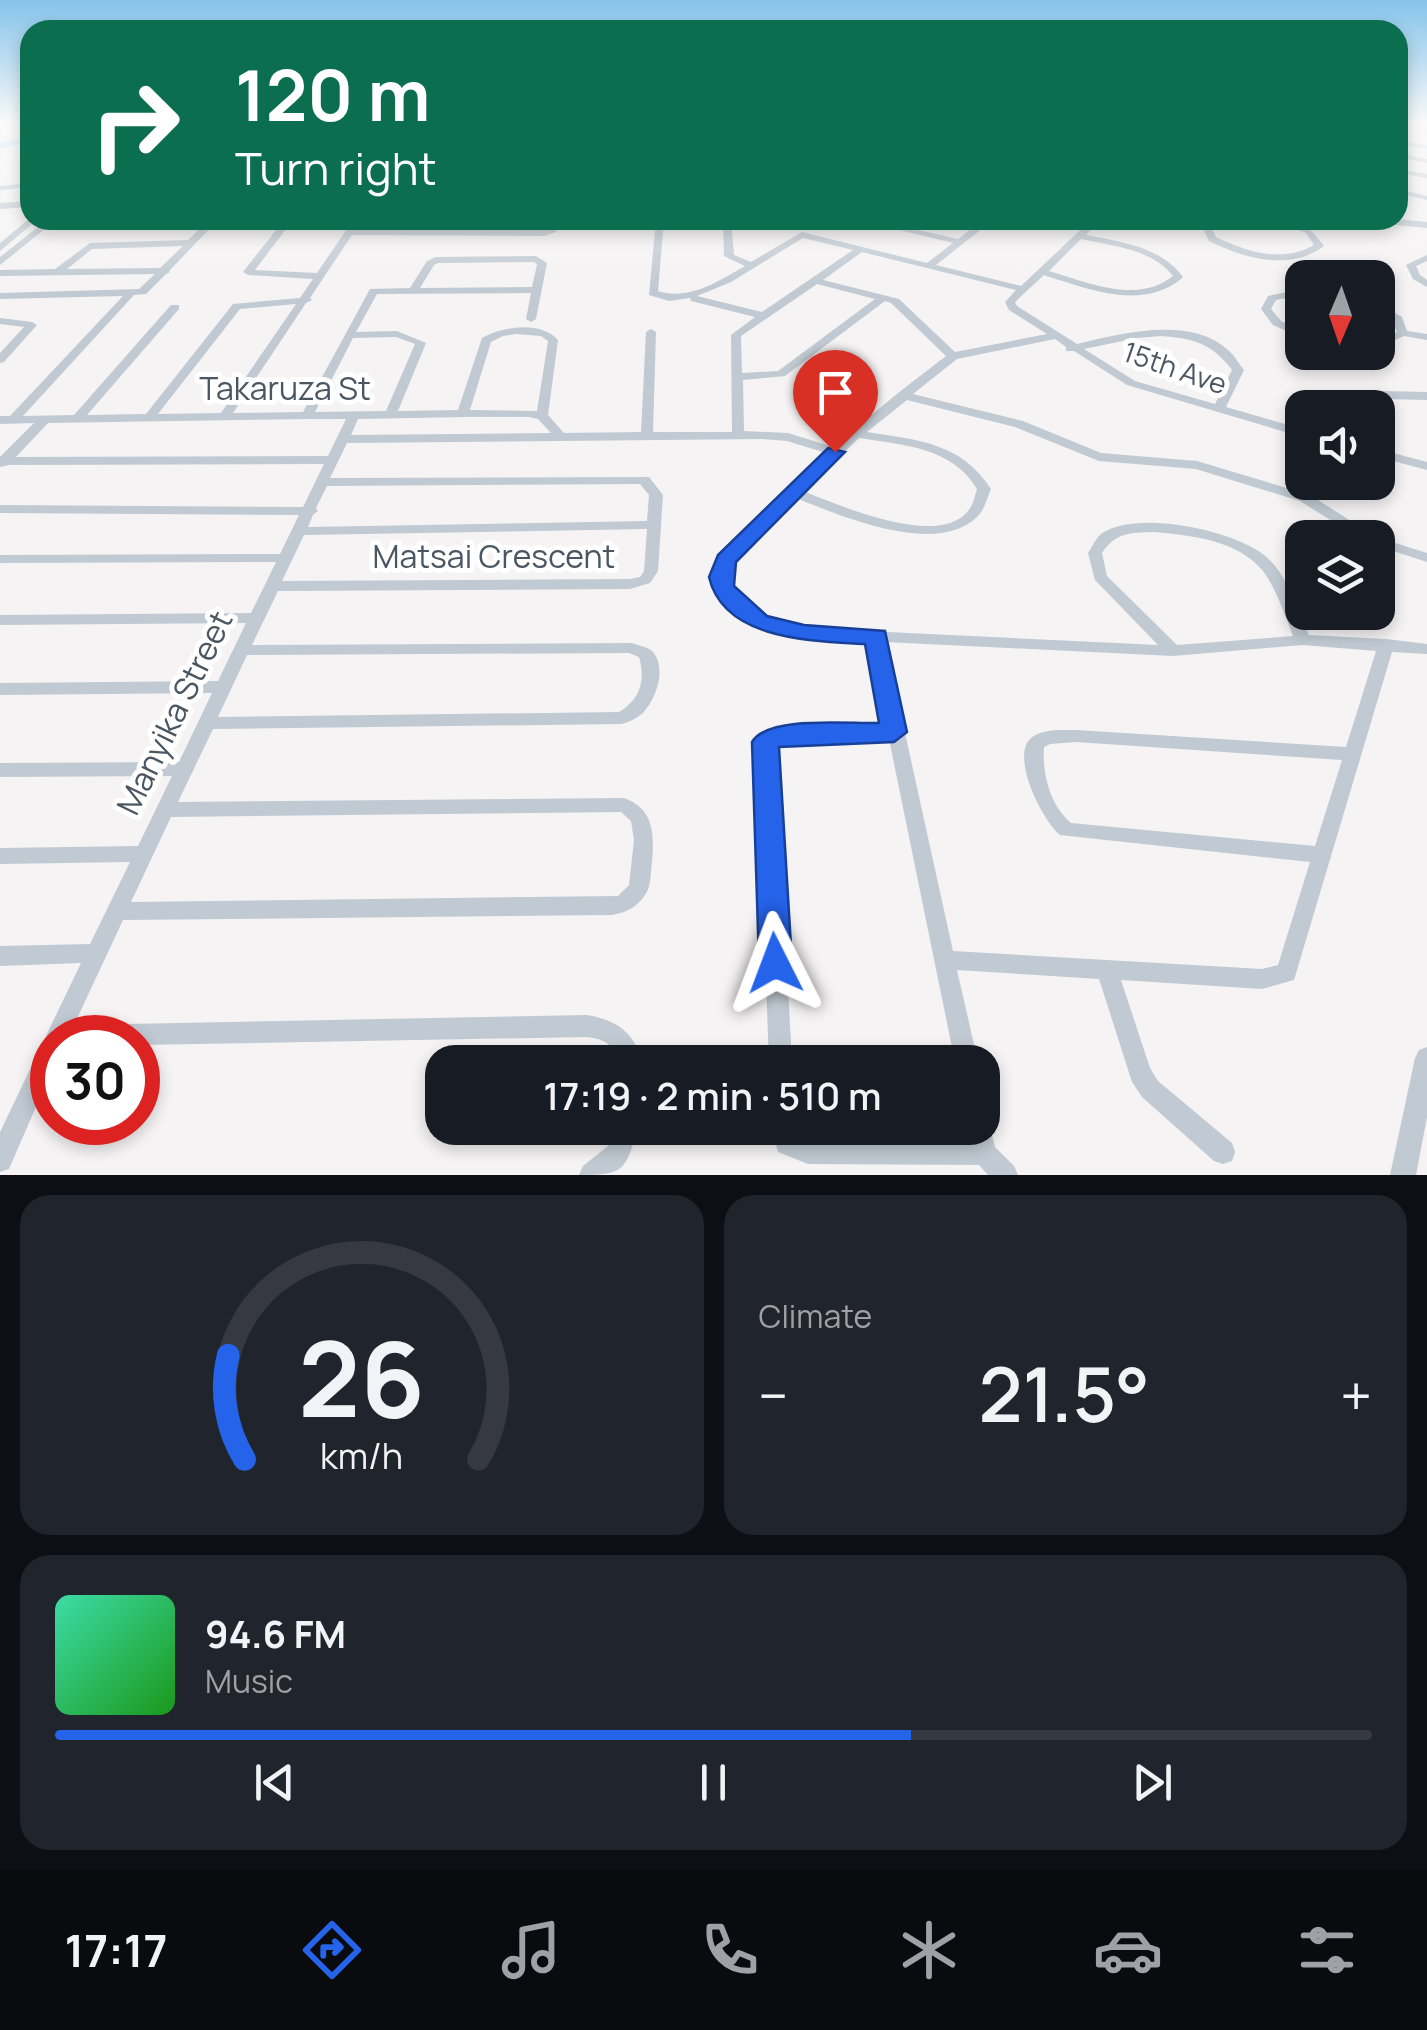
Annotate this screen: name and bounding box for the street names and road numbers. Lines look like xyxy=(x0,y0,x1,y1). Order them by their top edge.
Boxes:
street label: 15th Ave xyxy=(1118,332,1232,402)
street label: Takaruza St xyxy=(199,366,371,410)
street label: Matsai Crescent xyxy=(373,534,615,578)
street label: Manyika Street xyxy=(106,603,242,822)

